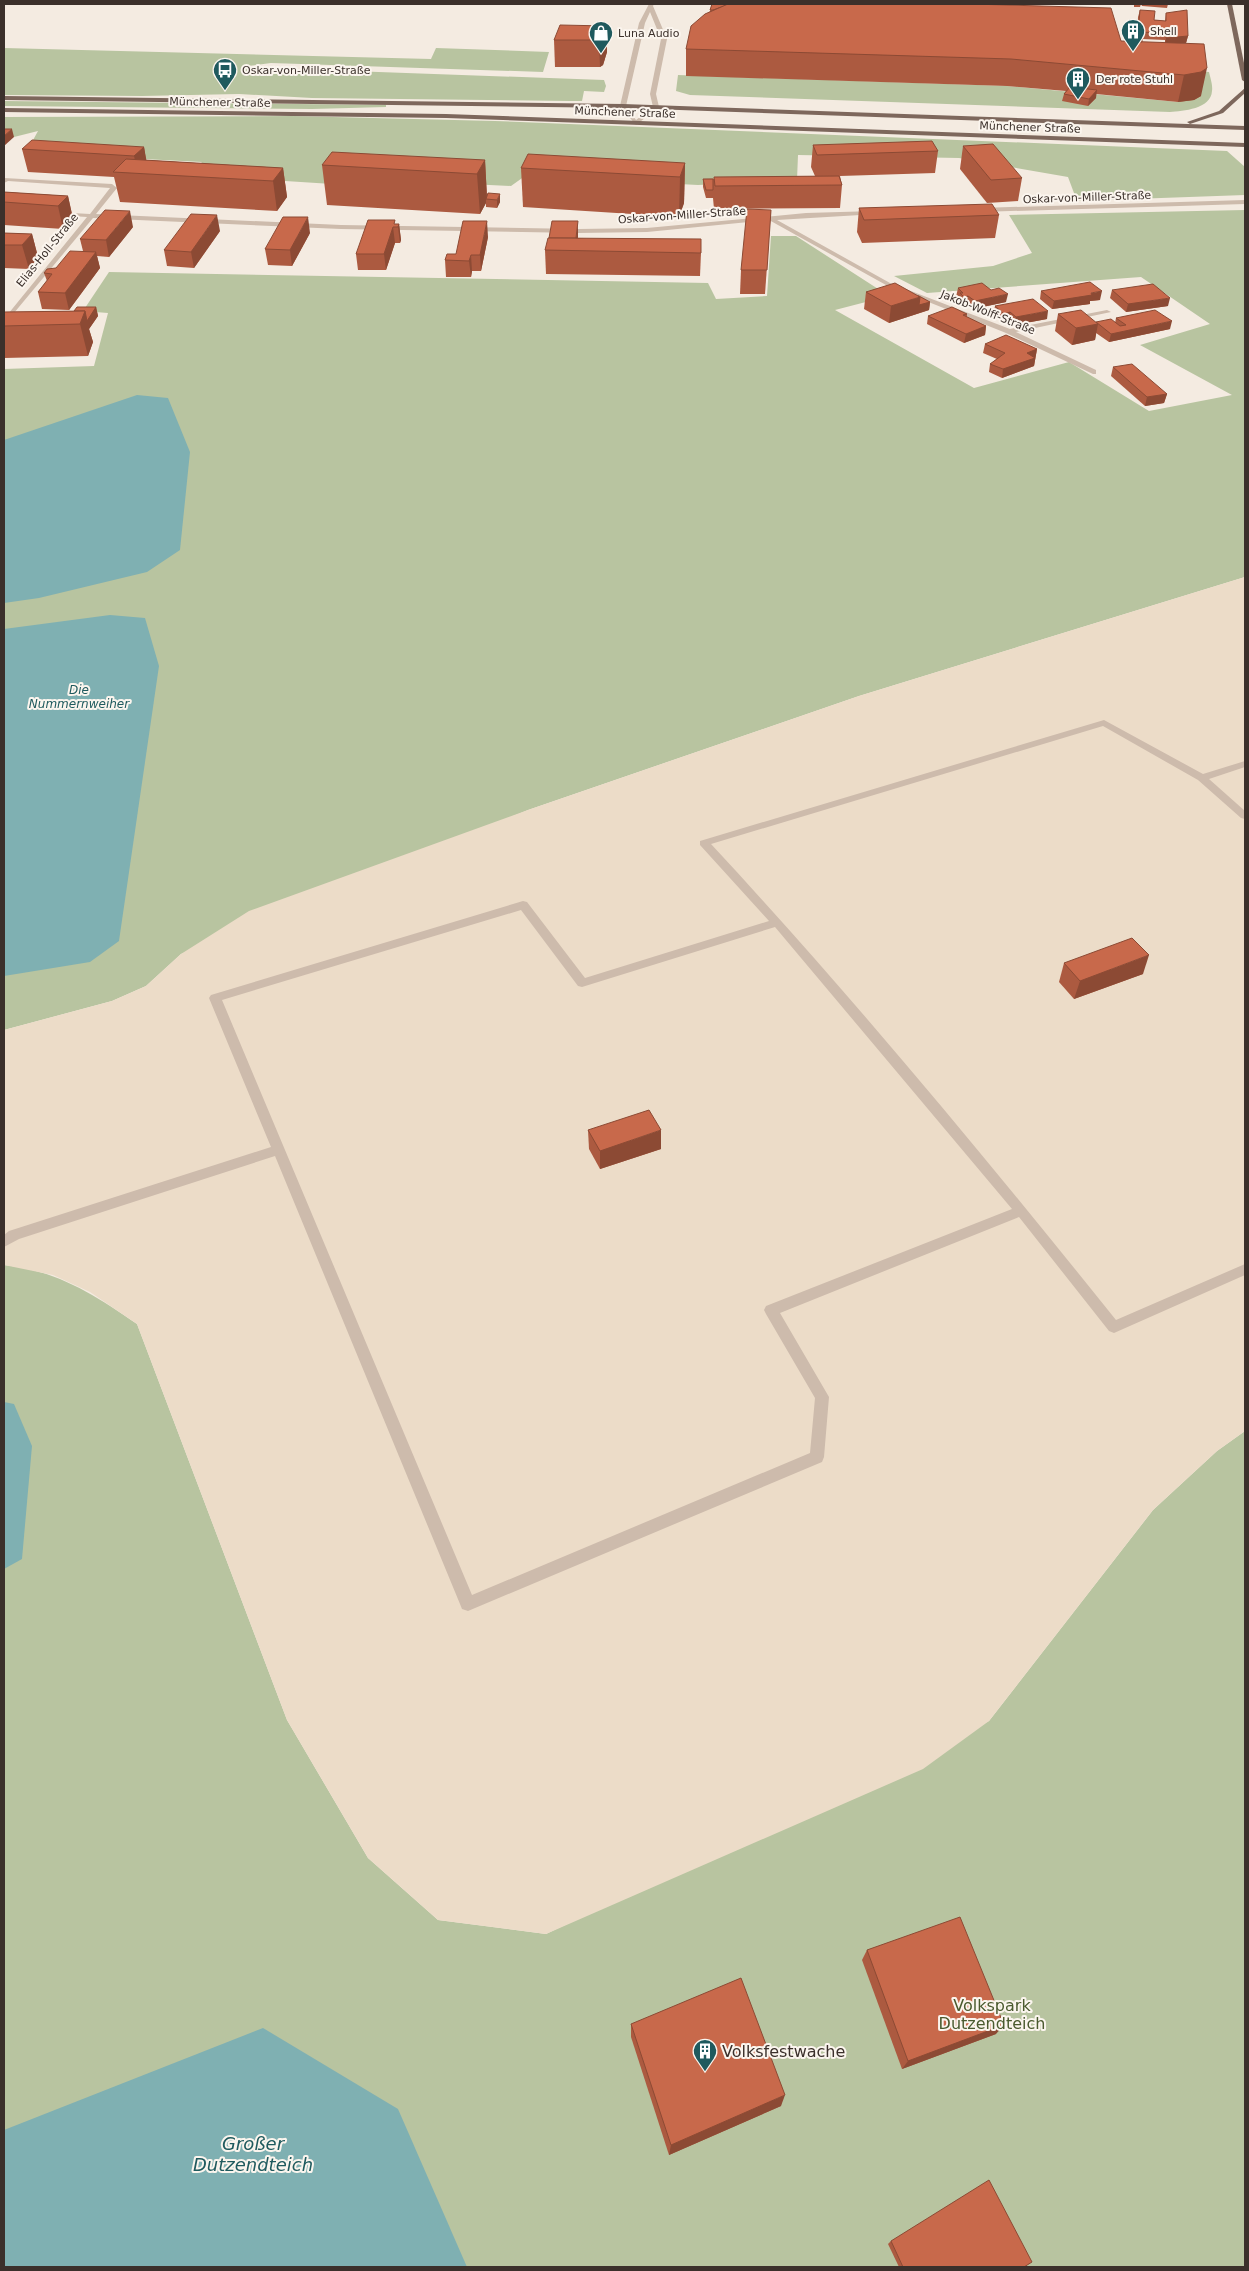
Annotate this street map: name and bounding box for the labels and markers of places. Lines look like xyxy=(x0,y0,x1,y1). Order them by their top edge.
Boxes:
building icon: Shell xyxy=(1120,18,1146,52)
shop icon: Luna Audio xyxy=(588,20,614,54)
place label: Shell xyxy=(1150,25,1177,38)
place label: Luna Audio xyxy=(618,27,680,40)
bus stop icon: Oskar-von-Miller-Straße xyxy=(212,57,238,91)
place label: Oskar-von-Miller-Straße xyxy=(242,64,371,77)
building icon: Der rote Stuhl xyxy=(1065,66,1091,100)
place label: Der rote Stuhl xyxy=(1096,73,1173,86)
building icon: Volksfestwache xyxy=(692,2038,718,2072)
place label: Volksfestwache xyxy=(722,2042,845,2061)

